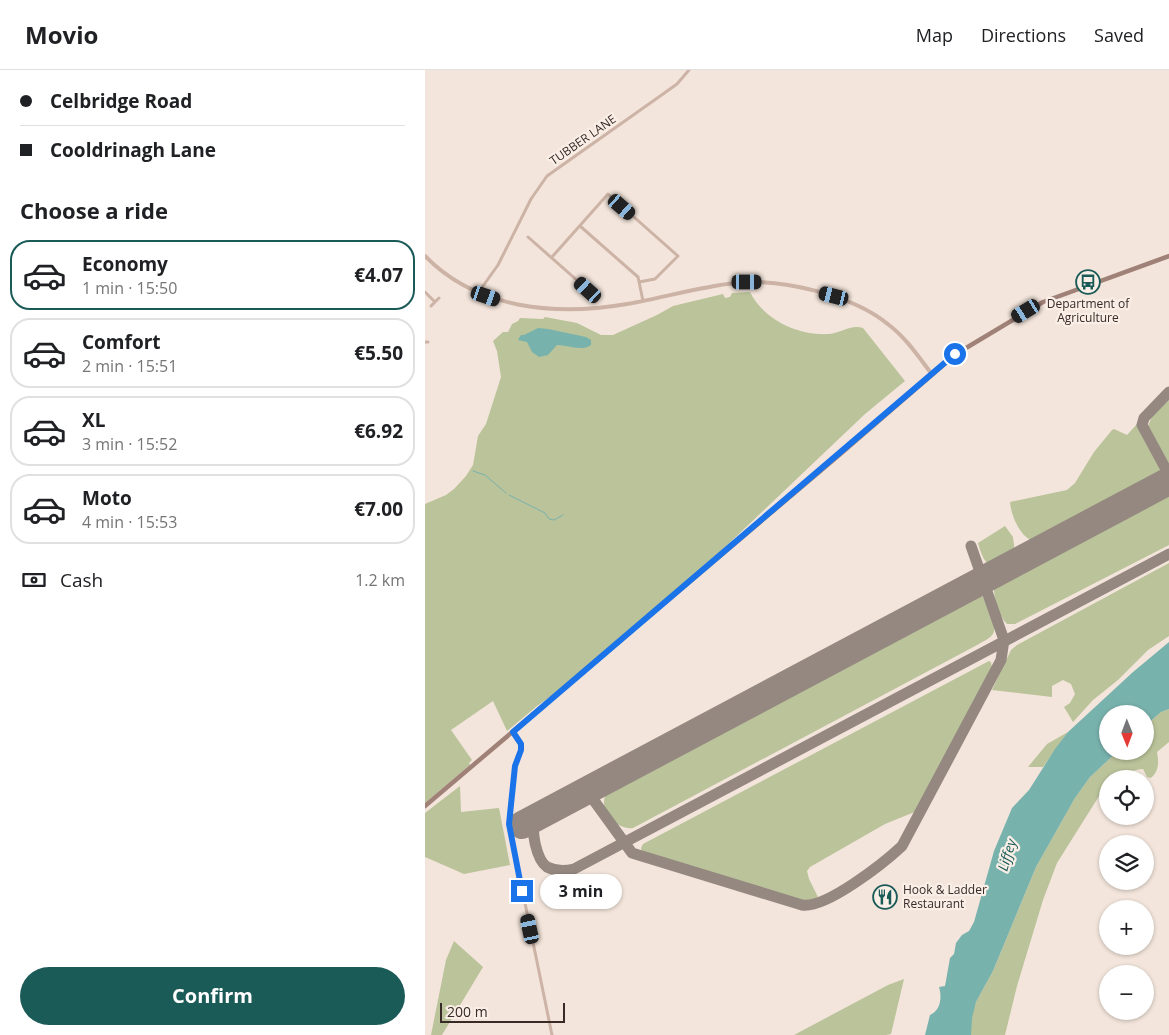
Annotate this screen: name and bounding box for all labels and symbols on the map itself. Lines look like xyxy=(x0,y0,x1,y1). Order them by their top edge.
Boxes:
street label: TUBBER LANE xyxy=(546,110,619,169)
car xyxy=(605,191,638,223)
bus stop icon: Department of Agriculture xyxy=(1075,269,1101,295)
car xyxy=(571,274,604,306)
car xyxy=(732,275,762,290)
car xyxy=(469,284,502,308)
car xyxy=(817,285,850,307)
place label: Department of Agriculture xyxy=(1047,295,1130,326)
car xyxy=(1009,297,1042,325)
route start xyxy=(944,343,966,365)
north arrow xyxy=(1099,705,1154,760)
water label: Liffey xyxy=(993,835,1021,873)
callout: 3 min xyxy=(539,874,622,908)
route end xyxy=(511,880,533,902)
place label: Hook & Ladder Restaurant xyxy=(903,881,987,912)
restaurant icon: Hook & Ladder Restaurant xyxy=(872,884,898,910)
car xyxy=(519,913,540,945)
scale bar xyxy=(440,1000,565,1023)

